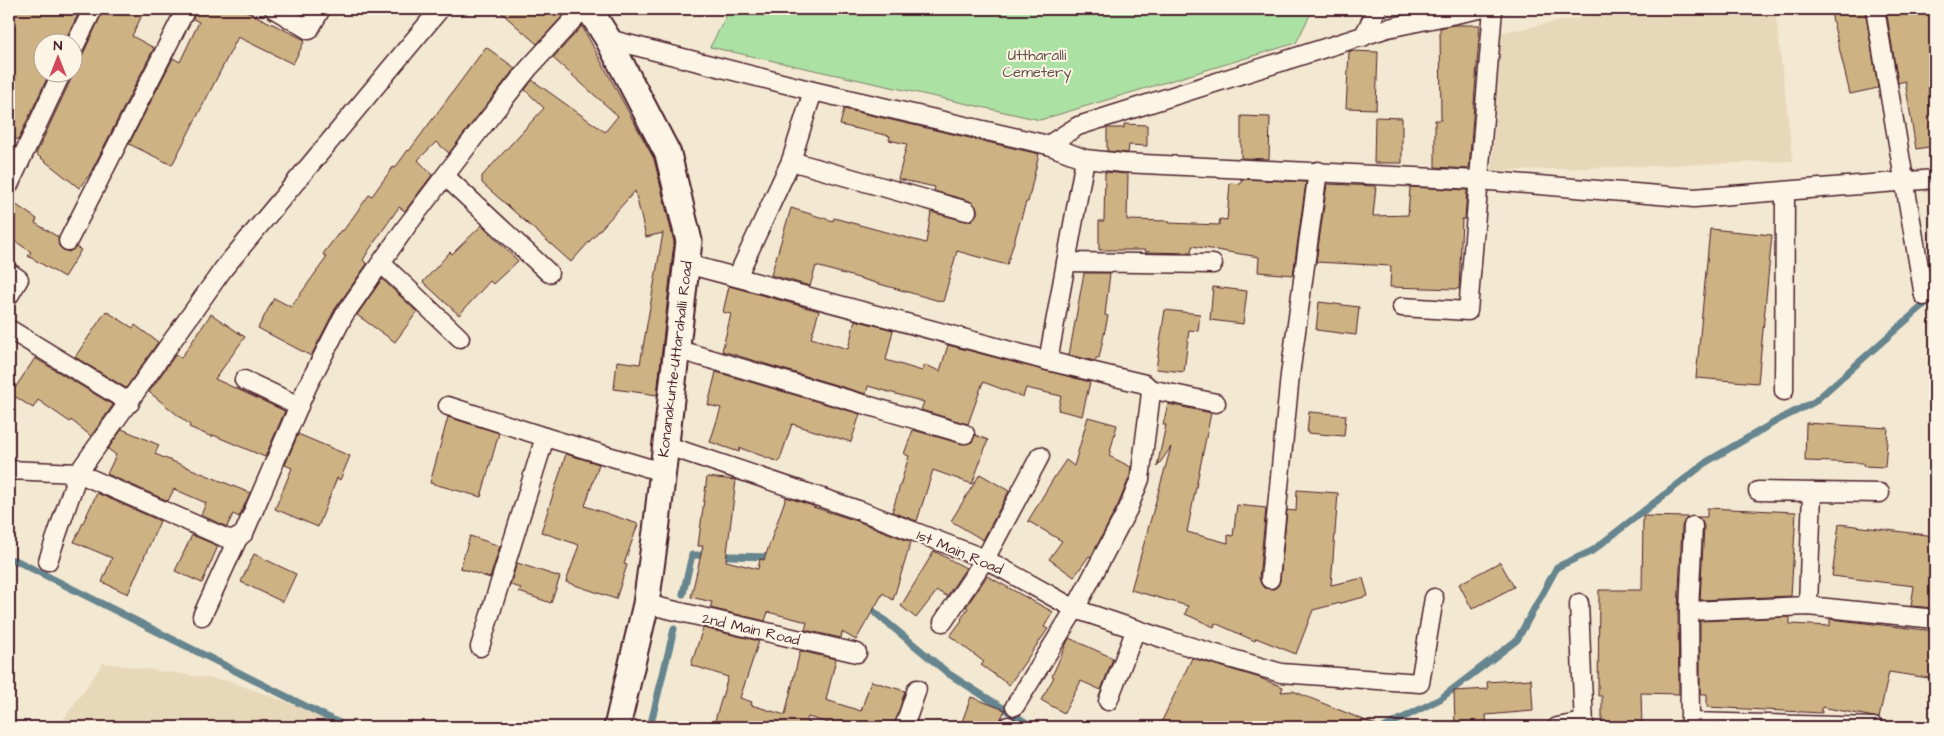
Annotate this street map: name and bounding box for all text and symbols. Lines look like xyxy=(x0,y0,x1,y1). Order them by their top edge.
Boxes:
north arrow xyxy=(32,32,82,82)
text: N xyxy=(54,36,63,56)
park label: Uttharalli Cemetery xyxy=(1002,45,1072,84)
street label: Konanakunte-Uttarahalli Road xyxy=(653,259,698,458)
street label: 1st Main Road xyxy=(913,525,1006,580)
street label: 2nd Main Road xyxy=(700,608,802,651)

